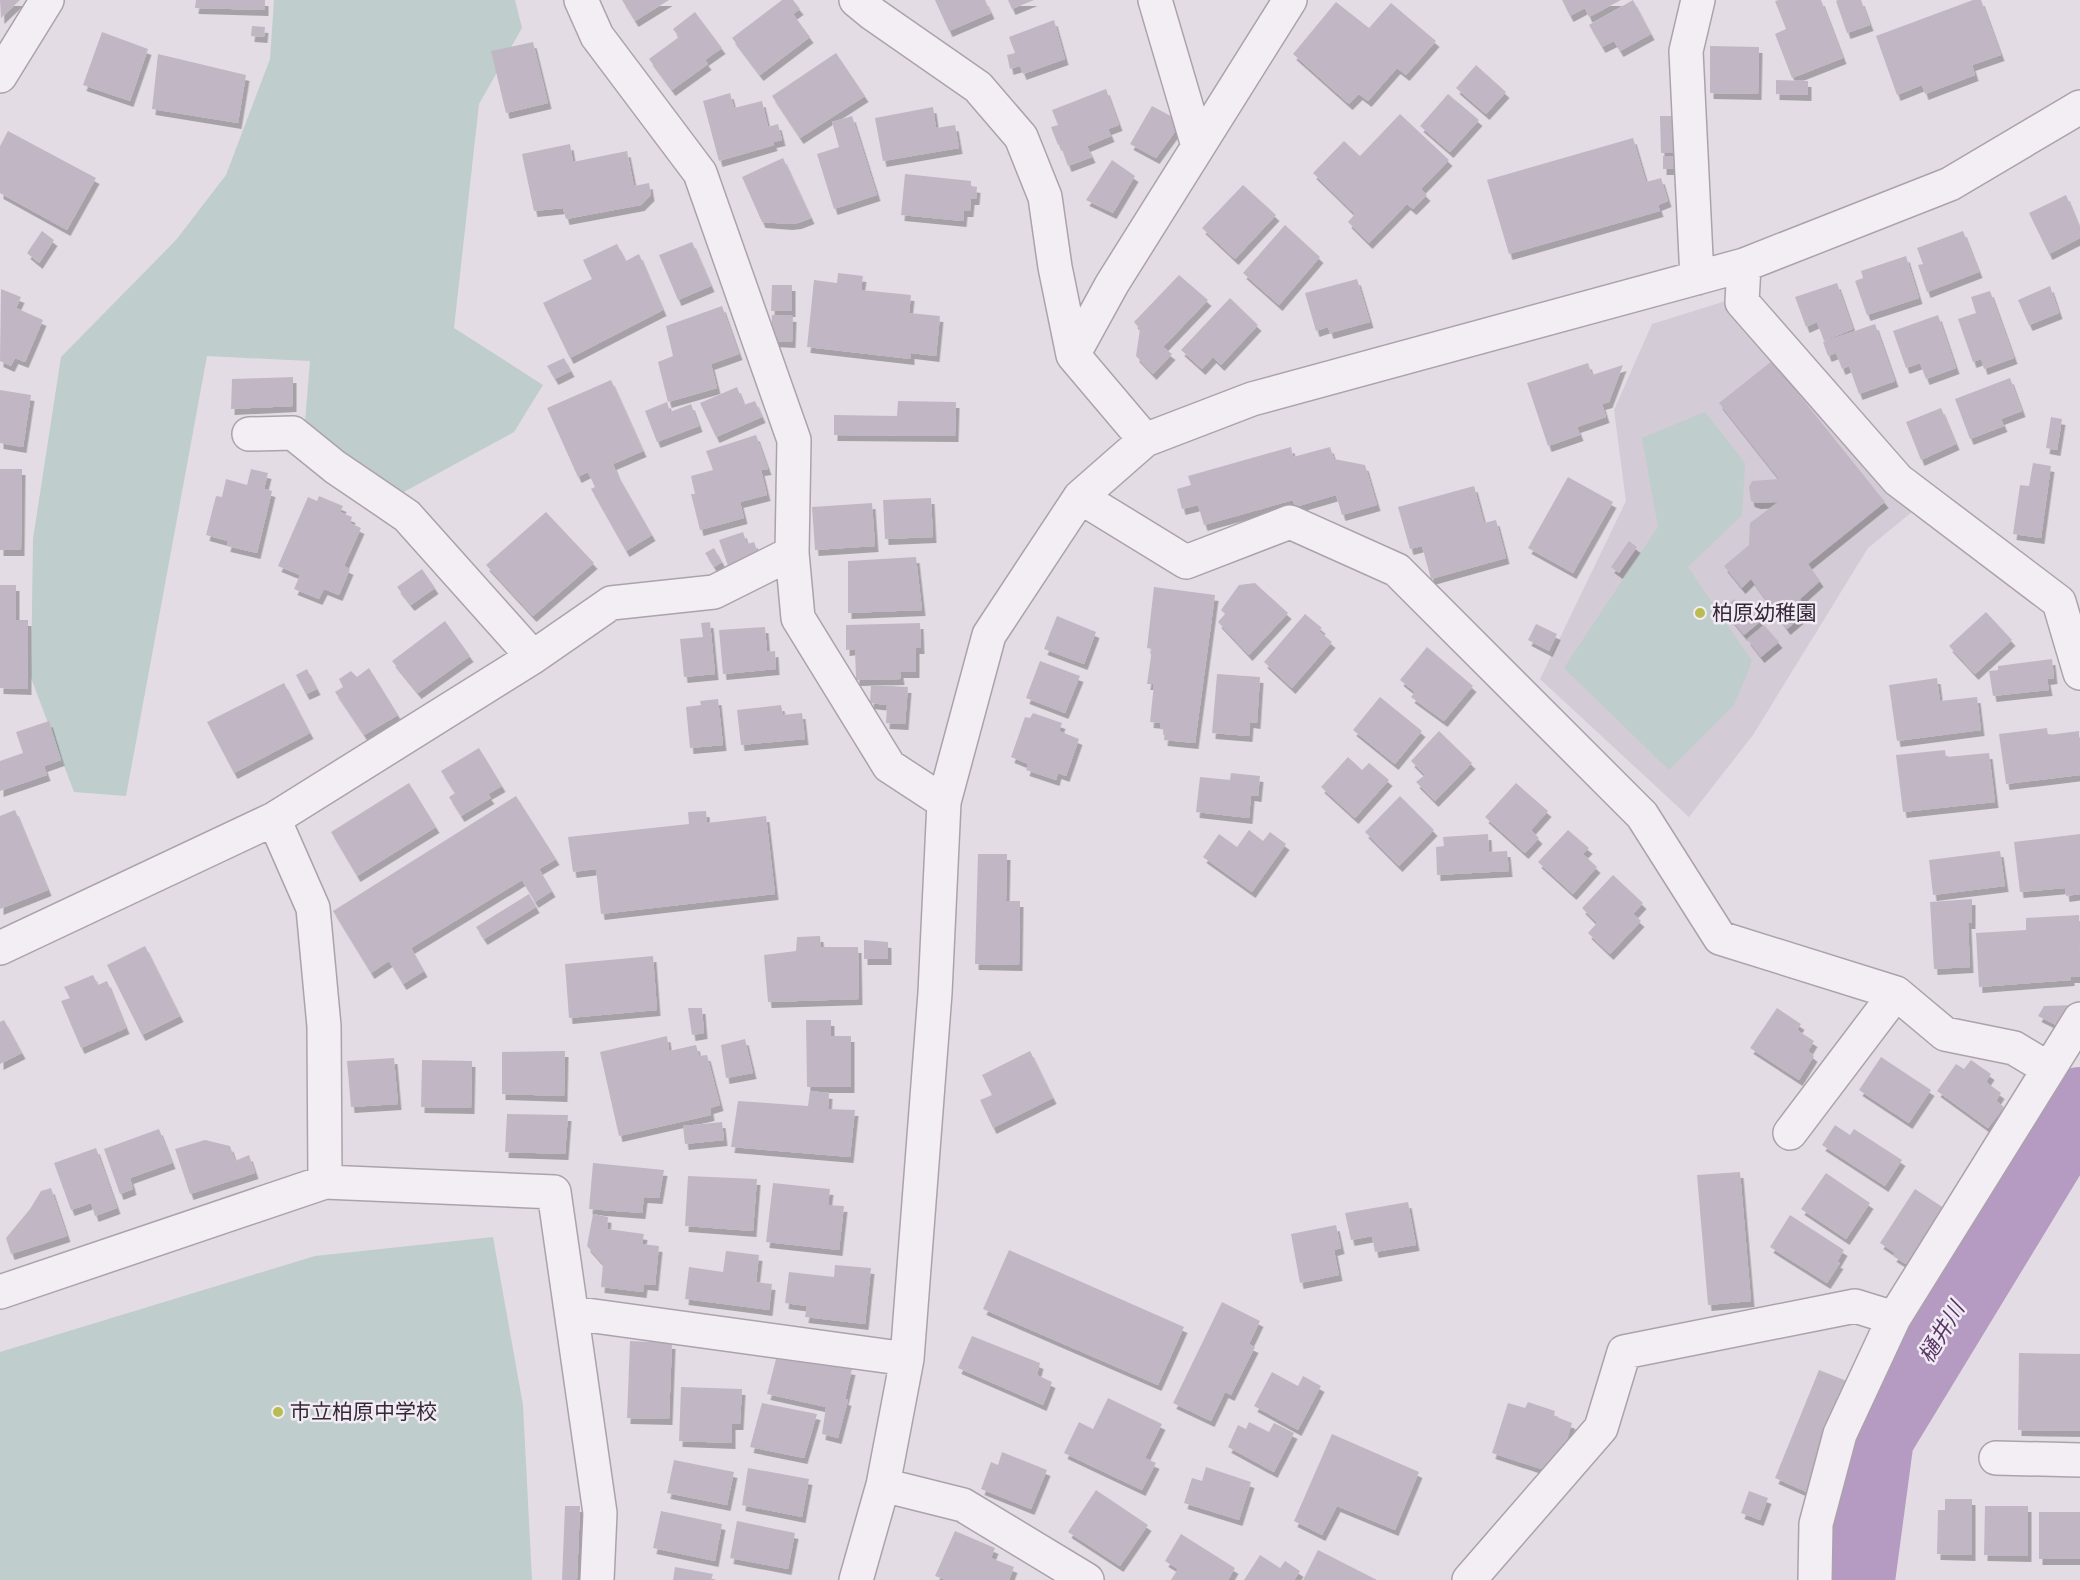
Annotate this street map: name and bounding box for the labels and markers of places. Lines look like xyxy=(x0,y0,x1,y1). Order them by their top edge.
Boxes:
place label: 柏原幼稚園 xyxy=(1712,599,1817,625)
marker: 柏原幼稚園 xyxy=(1693,606,1707,620)
place label: 市立柏原中学校 xyxy=(290,1398,437,1424)
marker: 市立柏原中学校 xyxy=(271,1405,285,1419)

